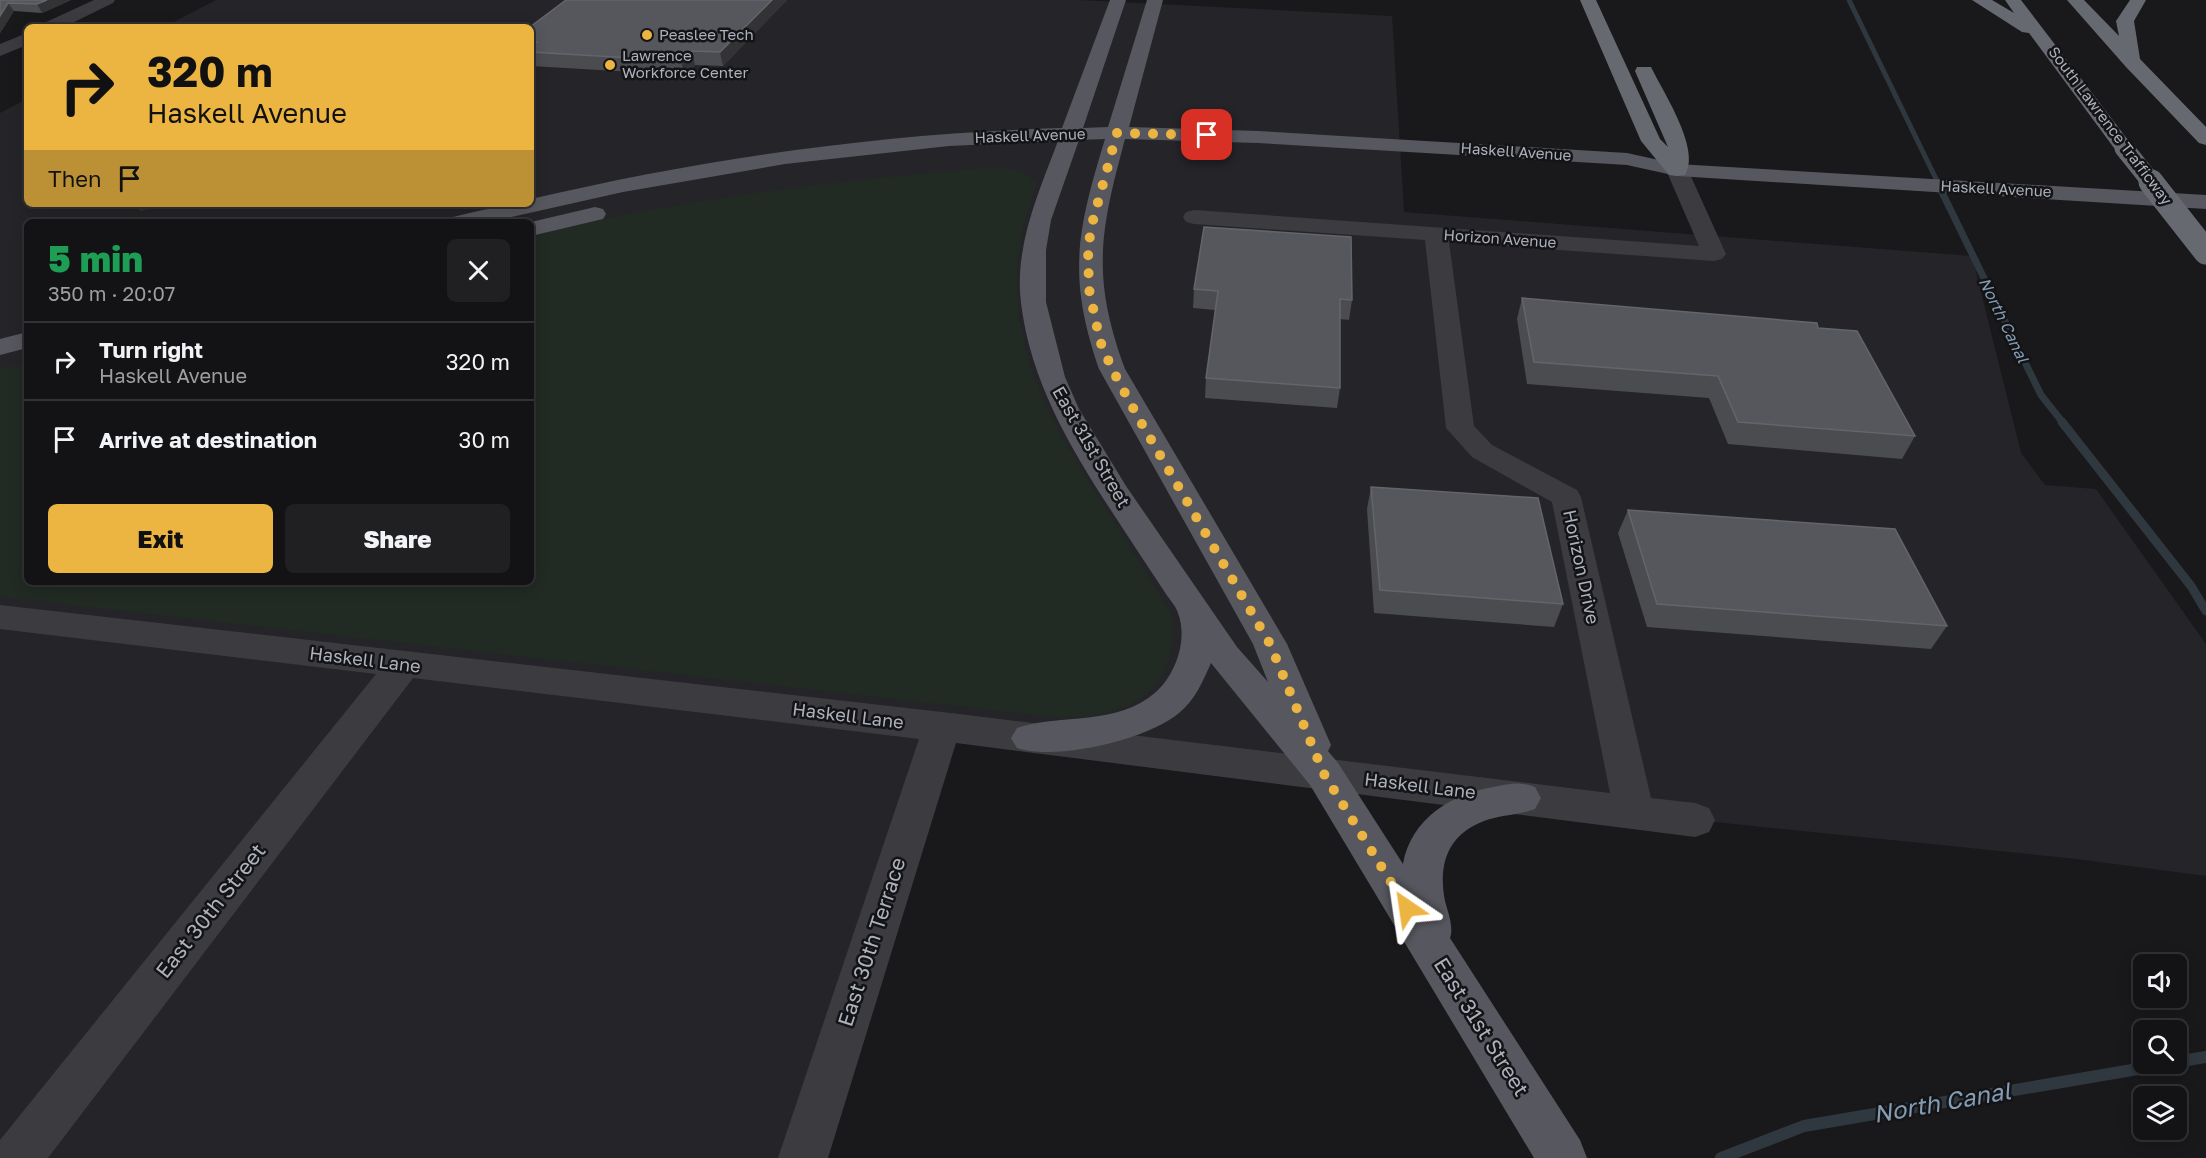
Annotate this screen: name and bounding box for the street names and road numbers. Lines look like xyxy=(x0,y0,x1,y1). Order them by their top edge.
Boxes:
street label: South Lawrence Trafficway xyxy=(2045,43,2177,209)
street label: Haskell Avenue xyxy=(974,124,1086,146)
street label: Haskell Avenue xyxy=(1460,138,1572,164)
street label: Haskell Avenue xyxy=(1940,176,2052,200)
street label: Horizon Avenue xyxy=(1443,225,1557,251)
street label: East 31st Street xyxy=(1048,382,1135,511)
street label: Horizon Drive xyxy=(1559,508,1605,626)
street label: Haskell Lane xyxy=(308,641,422,677)
street label: Haskell Lane xyxy=(791,697,905,733)
street label: Haskell Lane xyxy=(1363,767,1477,803)
street label: East 30th Street xyxy=(150,838,271,983)
street label: East 30th Terrace xyxy=(831,854,911,1029)
street label: East 31st Street xyxy=(1429,952,1535,1101)

